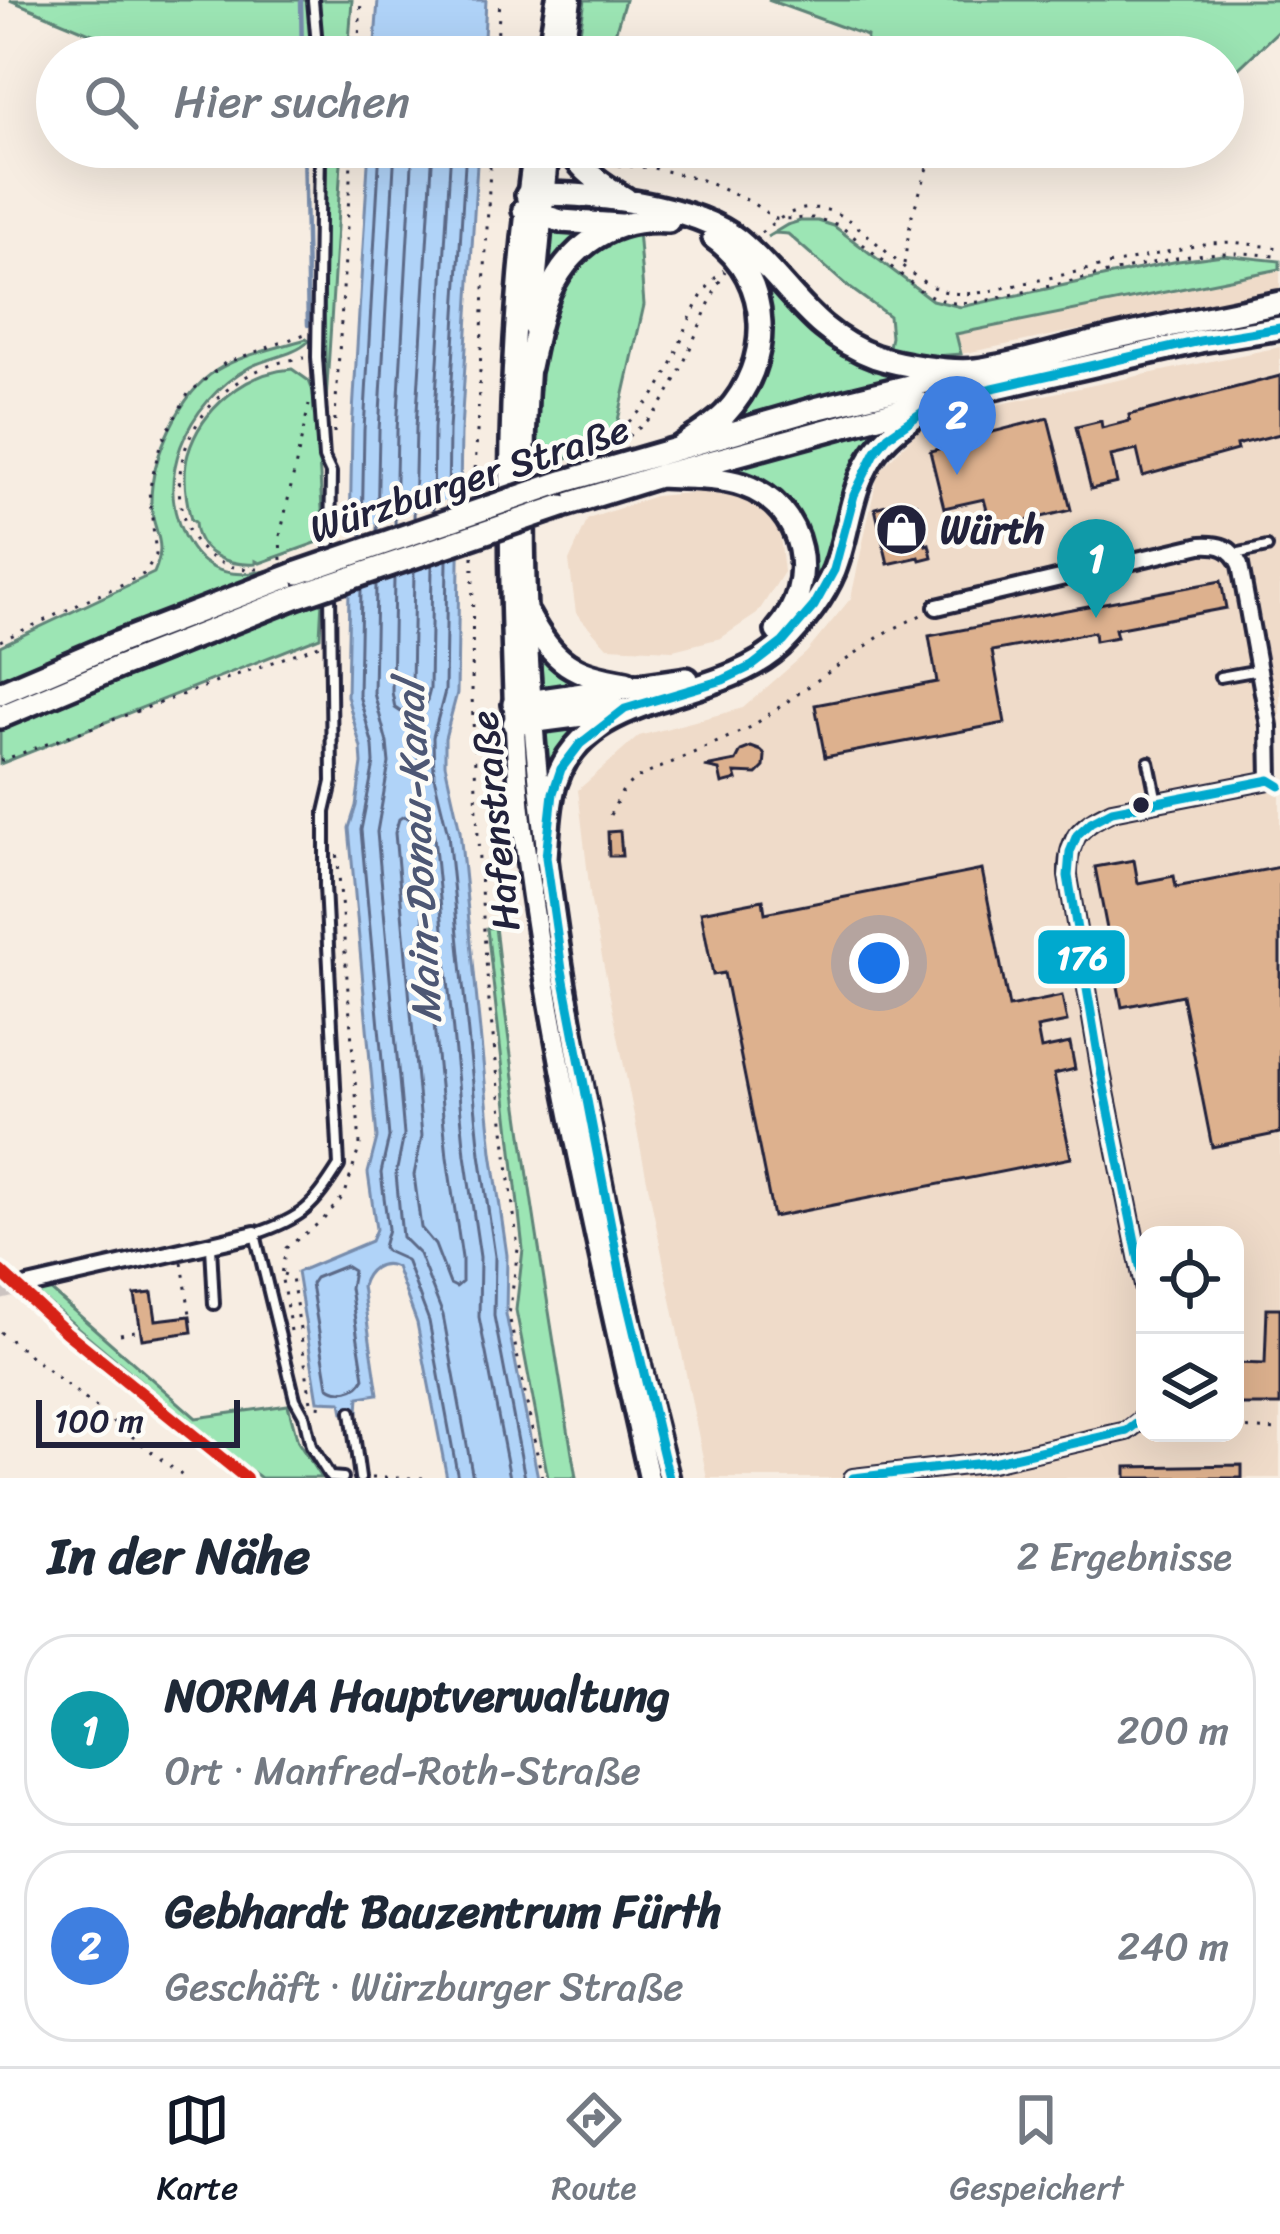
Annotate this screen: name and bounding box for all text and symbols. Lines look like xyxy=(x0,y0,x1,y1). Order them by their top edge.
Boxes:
search box xyxy=(36,36,1244,168)
text: Hier suchen xyxy=(174,62,410,142)
icon: search xyxy=(78,69,144,135)
pin: 2 xyxy=(918,376,996,475)
street label: Würzburger Straße xyxy=(300,394,638,563)
place label: Würth xyxy=(940,495,1045,564)
shop icon: Würth xyxy=(873,501,929,557)
pin: 1 xyxy=(1057,519,1135,618)
water label: Main-Donau-Kanal xyxy=(372,670,464,1025)
street label: Hafenstraße xyxy=(449,707,540,934)
unlabelled marker xyxy=(1130,794,1152,816)
line badge: 176 xyxy=(1036,928,1127,986)
text: 176 xyxy=(1056,929,1108,987)
your location xyxy=(849,933,909,993)
map controls xyxy=(1136,1226,1244,1442)
button: locate xyxy=(1136,1226,1244,1334)
button: layers xyxy=(1136,1334,1244,1442)
text: 100 m xyxy=(54,1392,144,1450)
scale bar xyxy=(36,1394,240,1447)
text: In der Nähe xyxy=(48,1511,310,1601)
text: 2 Ergebnisse xyxy=(1017,1522,1232,1591)
text: NORMA Hauptverwaltung xyxy=(165,1656,670,1736)
text: 1 xyxy=(82,1696,98,1765)
text: 200 m xyxy=(1117,1696,1229,1765)
text: Ort · Manfred-Roth-Straße xyxy=(165,1736,641,1805)
text: Gebhardt Bauzentrum Fürth xyxy=(165,1872,722,1952)
text: 2 xyxy=(79,1912,101,1981)
text: 240 m xyxy=(1117,1912,1229,1981)
text: Geschäft · Würzburger Straße xyxy=(165,1952,684,2021)
tab: Karte xyxy=(157,2087,238,2217)
tab: Route xyxy=(551,2087,636,2217)
tab: Gespeichert xyxy=(950,2087,1123,2217)

